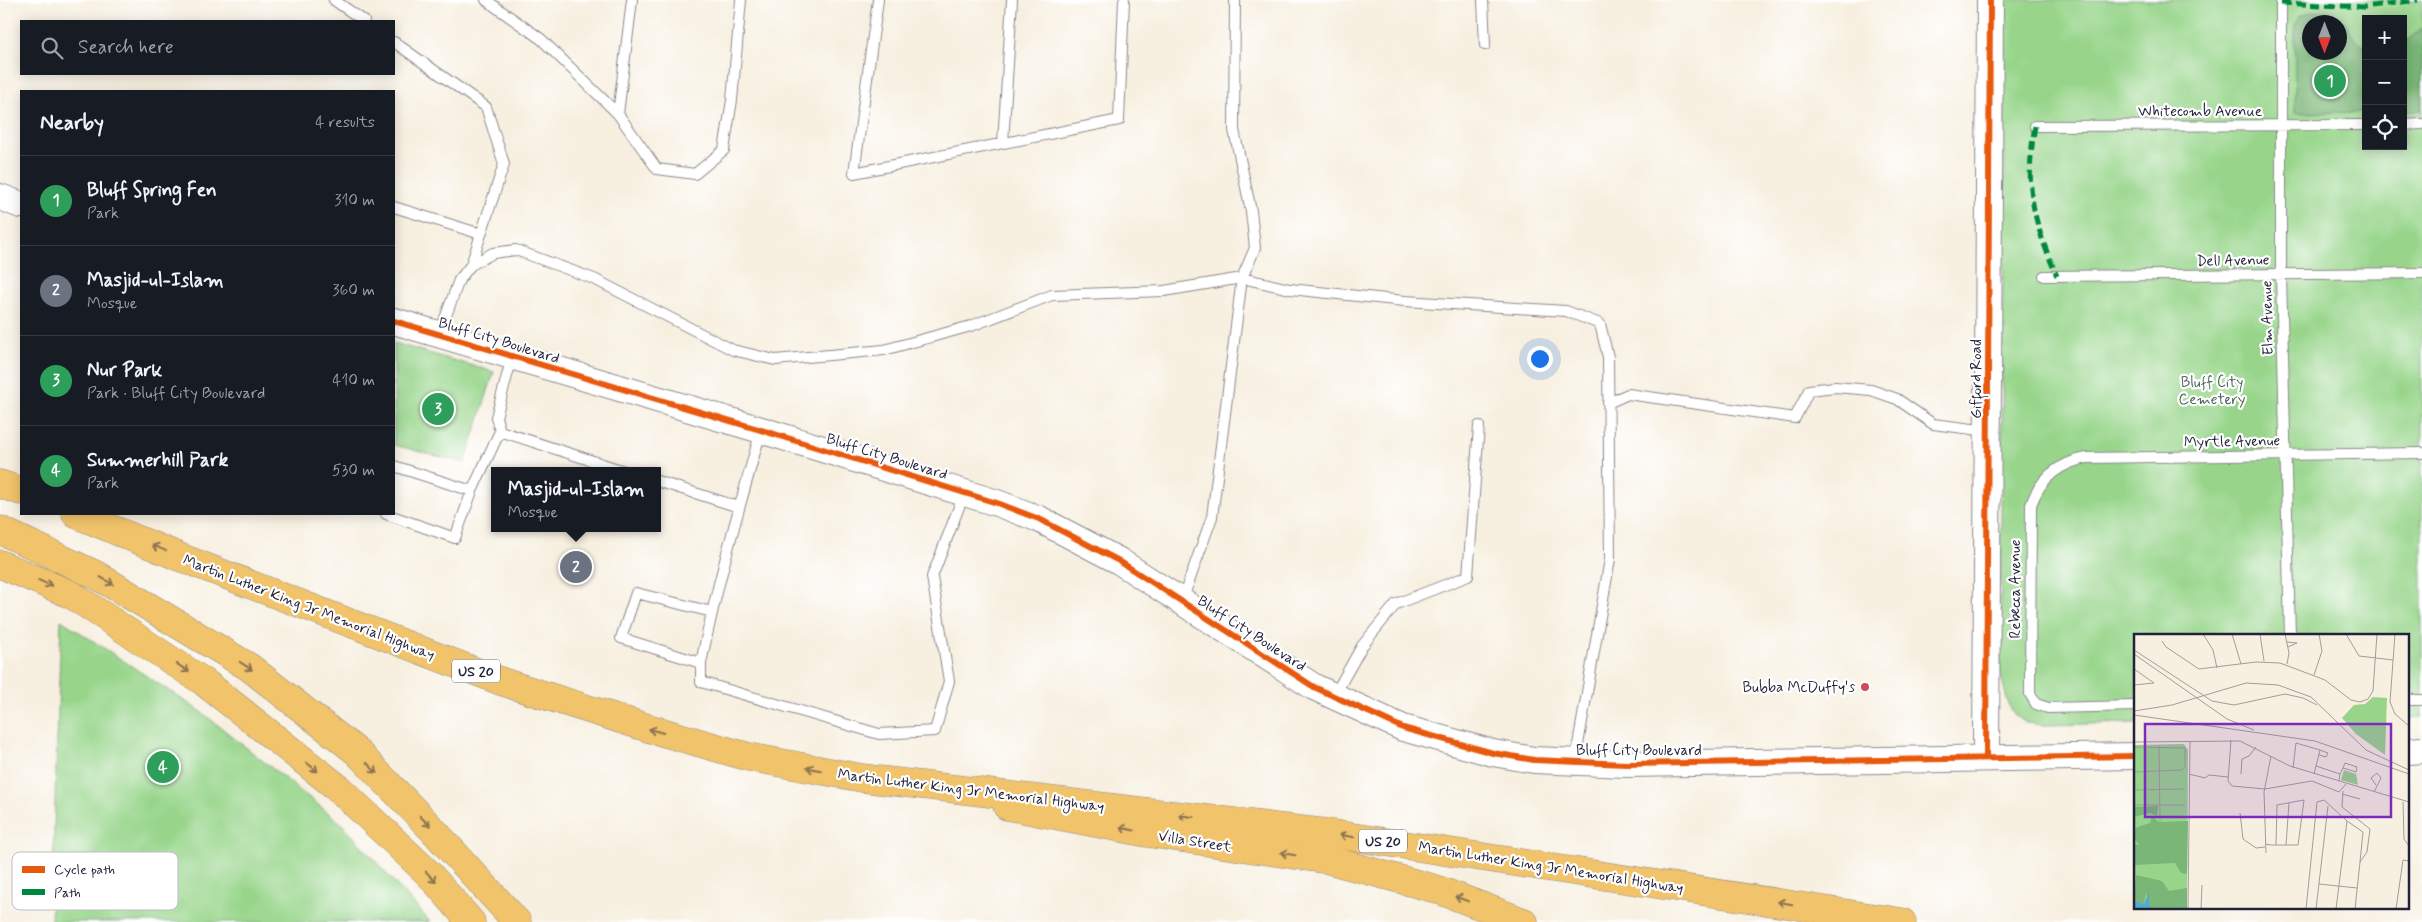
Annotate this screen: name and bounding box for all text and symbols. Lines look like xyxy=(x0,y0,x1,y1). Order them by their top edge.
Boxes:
north arrow xyxy=(2302,15,2347,60)
map controls xyxy=(2362,15,2407,150)
button: + xyxy=(2362,15,2407,60)
search box xyxy=(20,20,395,75)
icon: search xyxy=(38,34,66,62)
text: Search here xyxy=(78,35,174,60)
button: − xyxy=(2362,60,2407,105)
pin: 1 xyxy=(2314,62,2346,100)
street label: Whitecomb Avenue xyxy=(2138,102,2262,122)
button: locate xyxy=(2362,105,2407,150)
text: Nearby xyxy=(40,109,104,137)
text: 4 results xyxy=(315,112,375,133)
text: Bluff Spring Fen xyxy=(87,178,217,203)
text: 1 xyxy=(52,190,60,211)
text: 310 m xyxy=(334,190,375,211)
text: Park xyxy=(87,203,119,224)
street label: Dell Avenue xyxy=(2196,250,2270,272)
text: Masjid-ul-Islam xyxy=(87,268,224,293)
text: 2 xyxy=(52,280,60,301)
text: 360 m xyxy=(332,280,375,301)
street label: Elm Avenue xyxy=(2257,280,2279,356)
text: Mosque xyxy=(87,293,137,314)
street label: Bluff City Boulevard xyxy=(436,313,562,369)
street label: Gifford Road xyxy=(1967,339,1989,419)
your location xyxy=(1527,346,1553,372)
text: Nur Park xyxy=(87,358,162,383)
text: 3 xyxy=(52,370,60,391)
text: 410 m xyxy=(332,370,375,391)
park label: Bluff City Cemetery xyxy=(2179,373,2246,410)
text: Park · Bluff City Boulevard xyxy=(87,383,265,404)
pin: 3 xyxy=(422,390,454,428)
street label: Bluff City Boulevard xyxy=(824,429,950,485)
street label: Myrtle Avenue xyxy=(2184,431,2281,453)
text: Summerhill Park xyxy=(87,448,228,473)
text: 4 xyxy=(51,460,61,481)
text: 530 m xyxy=(332,460,375,481)
popup xyxy=(491,467,661,532)
text: Park xyxy=(87,473,119,494)
text: Masjid-ul-Islam xyxy=(508,477,644,502)
text: Mosque xyxy=(508,502,558,523)
street label: Rebecca Avenue xyxy=(2006,539,2026,639)
one-way arrow xyxy=(152,543,167,552)
pin: 2 xyxy=(560,548,592,586)
street label: Martin Luther King Jr Memorial Highway xyxy=(179,551,438,666)
one-way arrow xyxy=(100,577,114,587)
one-way arrow xyxy=(37,579,52,589)
street label: Bluff City Boulevard xyxy=(1193,591,1310,676)
inset map xyxy=(2134,634,2410,910)
road number: US 20 xyxy=(452,659,500,682)
one-way arrow xyxy=(238,661,252,671)
one-way arrow xyxy=(176,663,190,673)
place label: Bubba McDuffy's xyxy=(1743,678,1855,698)
marker: Bubba McDuffy's xyxy=(1859,681,1871,693)
one-way arrow xyxy=(648,725,664,735)
street label: Bluff City Boulevard xyxy=(1576,741,1702,761)
pin: 4 xyxy=(147,748,179,786)
one-way arrow xyxy=(366,761,378,774)
one-way arrow xyxy=(305,762,319,772)
one-way arrow xyxy=(806,764,822,774)
street label: Martin Luther King Jr Memorial Highway xyxy=(836,765,1105,818)
one-way arrow xyxy=(1179,811,1195,821)
one-way arrow xyxy=(419,815,431,827)
one-way arrow xyxy=(1119,824,1135,834)
street label: Villa Street xyxy=(1157,826,1233,858)
road number: US 20 xyxy=(1359,829,1407,852)
one-way arrow xyxy=(1340,831,1356,841)
street label: Martin Luther King Jr Memorial Highway xyxy=(1417,837,1685,900)
one-way arrow xyxy=(1280,849,1296,859)
legend xyxy=(12,852,178,910)
text: Cycle path xyxy=(54,861,115,879)
one-way arrow xyxy=(425,871,437,883)
text: Path xyxy=(54,884,81,902)
one-way arrow xyxy=(1455,894,1470,903)
one-way arrow xyxy=(1777,898,1793,908)

